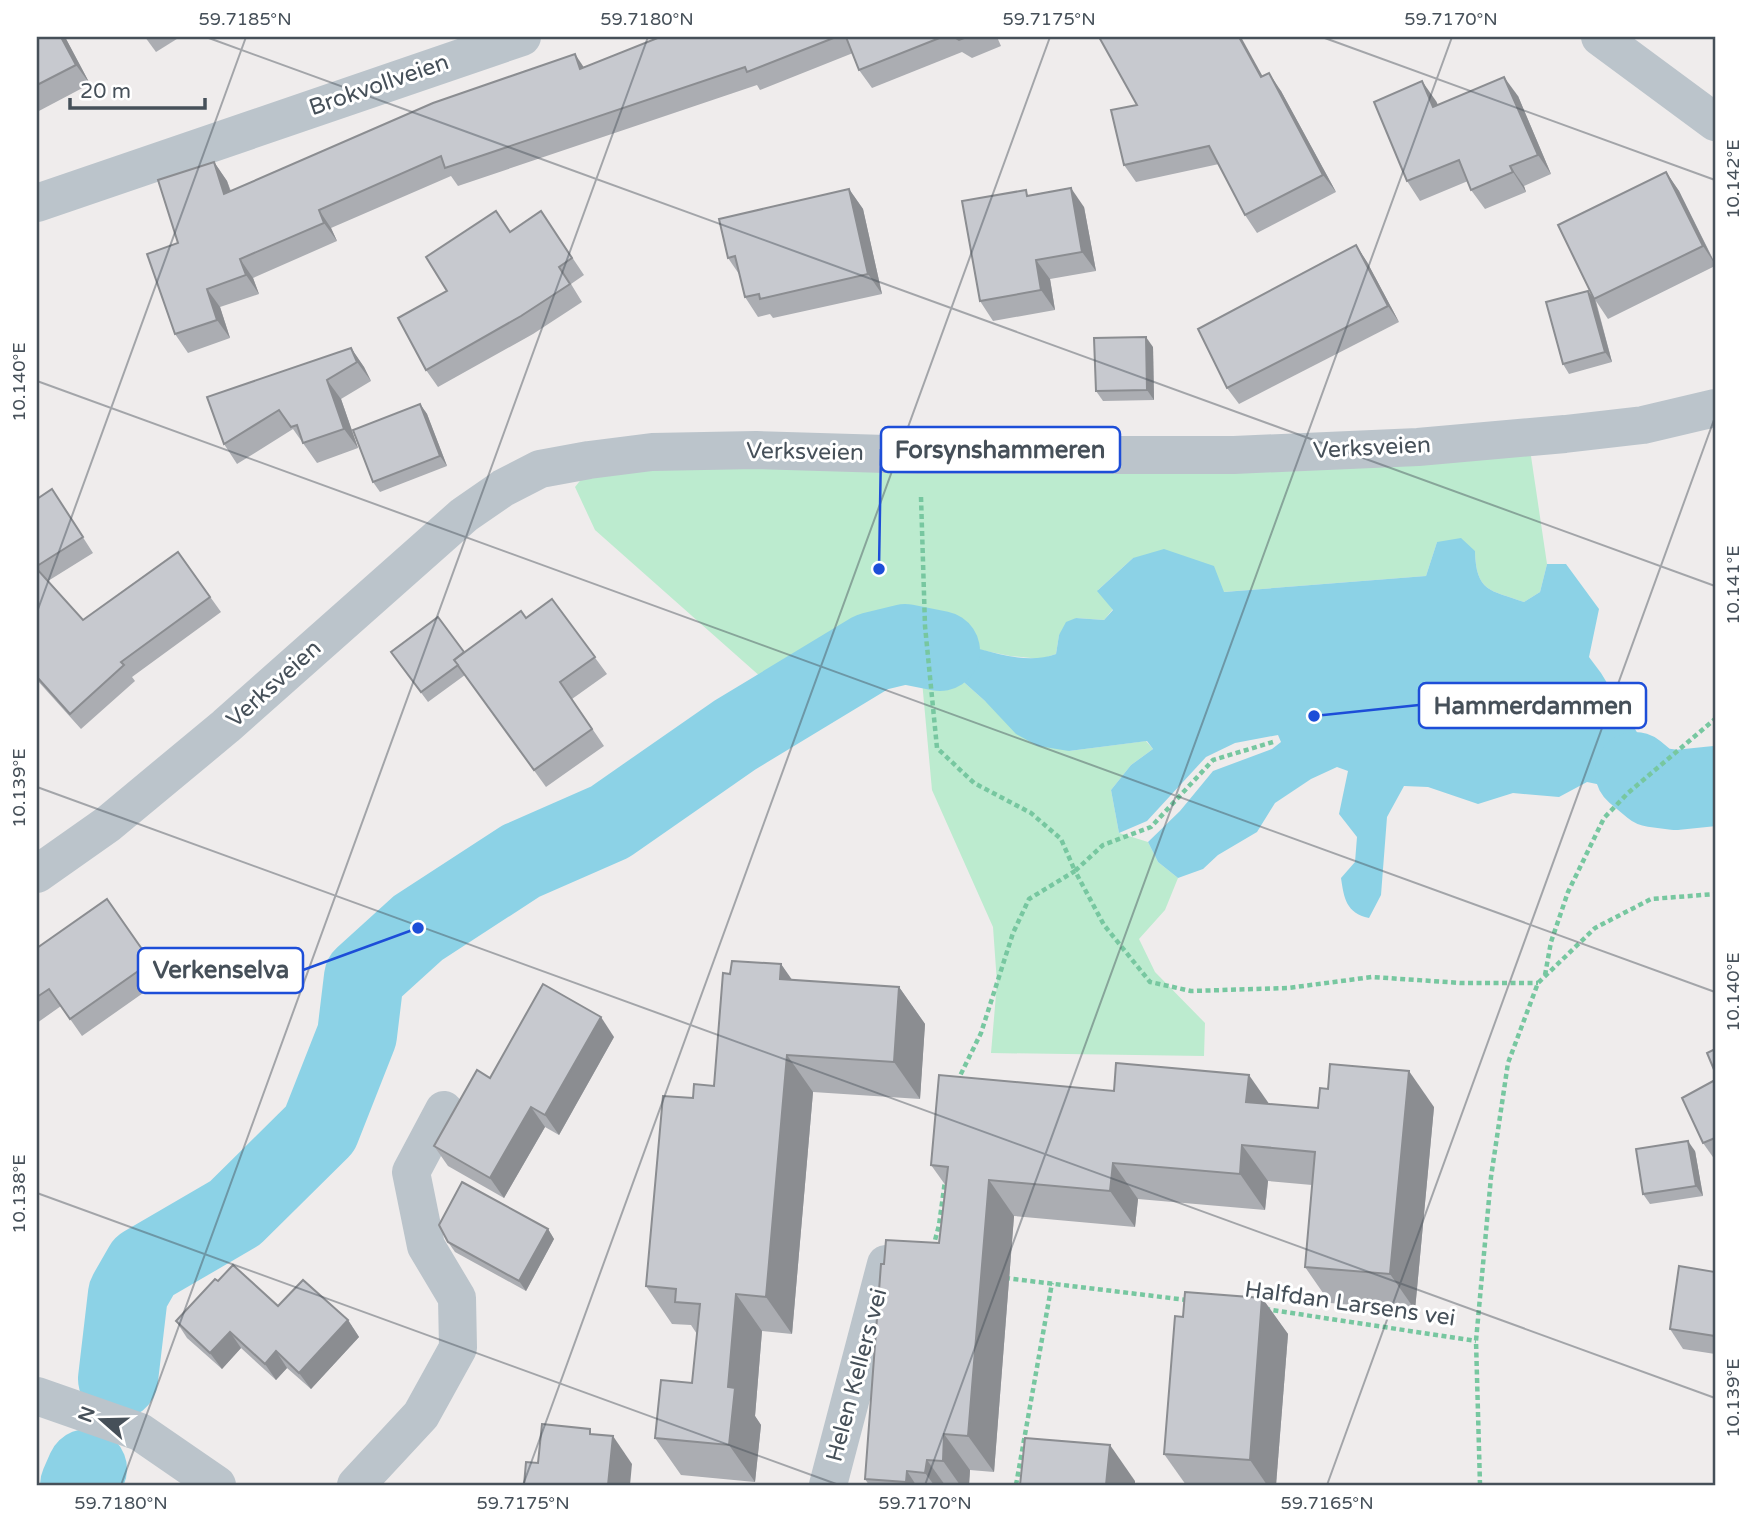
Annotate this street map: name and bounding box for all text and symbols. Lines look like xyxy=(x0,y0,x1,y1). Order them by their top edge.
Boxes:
text: 59.7185°N xyxy=(198,8,292,30)
text: 59.7180°N xyxy=(600,8,694,30)
text: 59.7175°N xyxy=(1002,8,1096,30)
text: 59.7170°N xyxy=(1404,8,1498,30)
street label: Brokvollveien xyxy=(305,48,453,122)
scale bar xyxy=(70,66,205,110)
text: 20 m xyxy=(80,79,131,104)
text: 10.142°E xyxy=(1722,139,1744,219)
text: 10.140°E xyxy=(8,342,30,422)
callout: Forsynshammeren xyxy=(881,427,1120,472)
street label: Verksveien xyxy=(1312,431,1432,465)
text: Forsynshammeren xyxy=(895,436,1105,465)
street label: Verksveien xyxy=(746,437,864,467)
text: 10.141°E xyxy=(1722,545,1744,625)
street label: Verksveien xyxy=(221,634,327,734)
callout: Hammerdammen xyxy=(1419,683,1646,728)
text: Hammerdammen xyxy=(1434,692,1632,721)
text: 10.139°E xyxy=(8,748,30,828)
callout: Verkenselva xyxy=(138,948,303,993)
text: 10.140°E xyxy=(1722,952,1744,1032)
text: Verkenselva xyxy=(153,956,289,985)
text: 10.138°E xyxy=(8,1154,30,1234)
street label: Halfdan Larsens vei xyxy=(1243,1275,1457,1333)
street label: Helen Kellers vei xyxy=(820,1285,894,1465)
text: 10.139°E xyxy=(1722,1358,1744,1438)
north arrow xyxy=(66,1386,136,1456)
text: N xyxy=(74,1404,100,1425)
text: 59.7180°N xyxy=(74,1492,168,1514)
text: 59.7175°N xyxy=(476,1492,570,1514)
text: 59.7170°N xyxy=(878,1492,972,1514)
text: 59.7165°N xyxy=(1280,1492,1374,1514)

